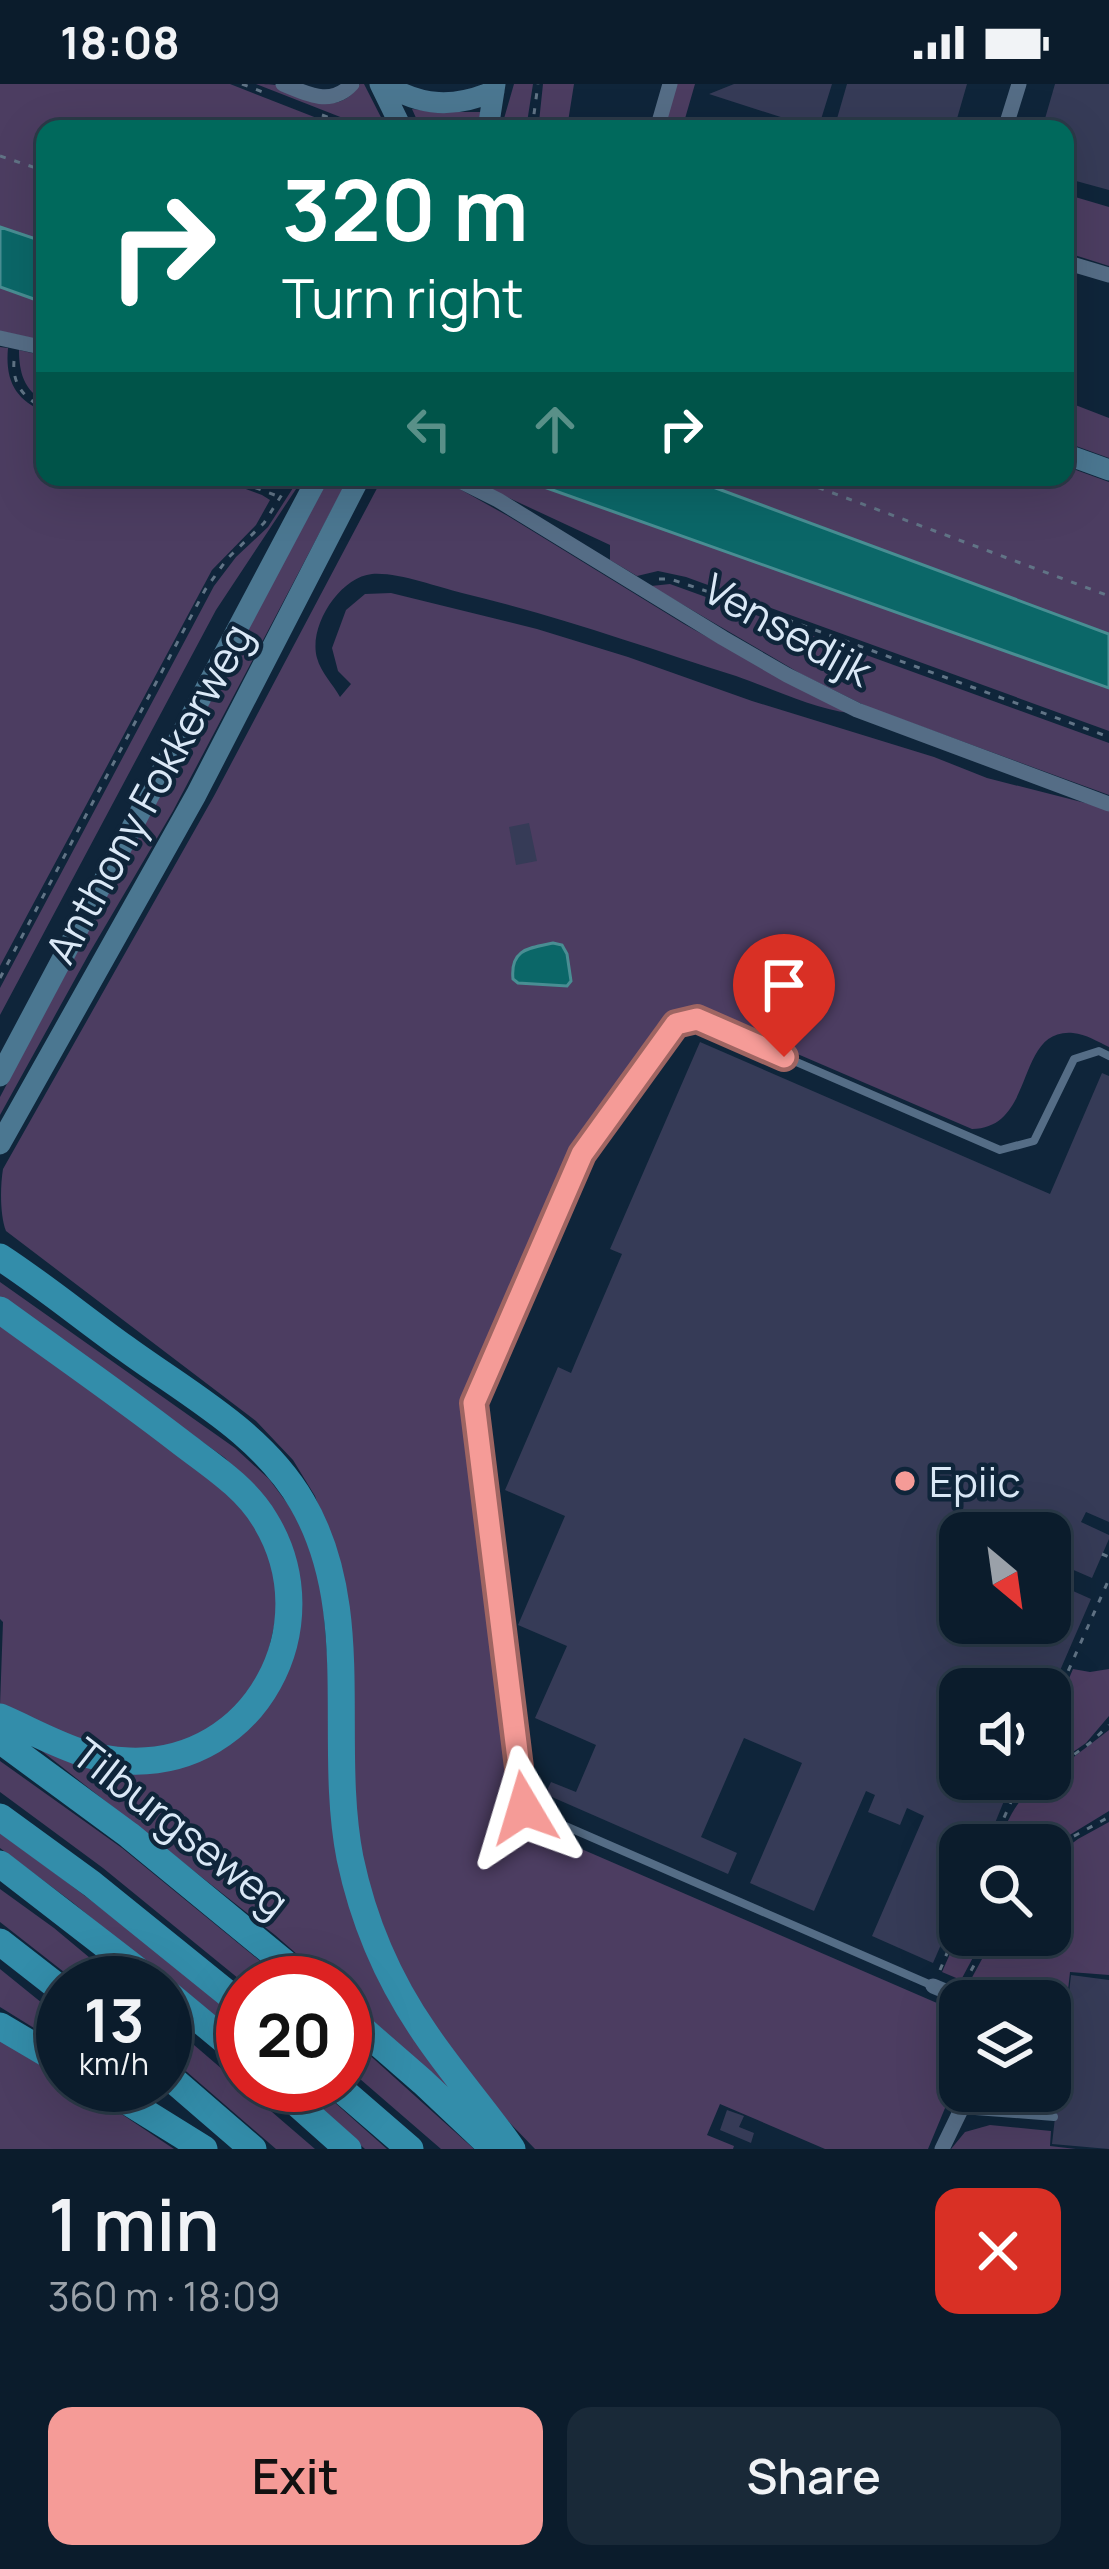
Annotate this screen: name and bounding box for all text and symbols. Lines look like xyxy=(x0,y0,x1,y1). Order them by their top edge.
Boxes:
text: 18:08 xyxy=(60,11,180,73)
text: 320 m xyxy=(282,151,528,266)
icon: right xyxy=(84,168,240,324)
text: Turn right xyxy=(282,260,524,334)
icon: left xyxy=(396,396,462,462)
icon: ahead xyxy=(522,396,588,462)
icon: right xyxy=(648,396,714,462)
street label: Vensedijk xyxy=(693,559,884,700)
street label: Anthony Fokkerweg xyxy=(31,613,265,973)
pin xyxy=(733,934,835,1057)
icon: arrive xyxy=(751,952,817,1018)
place label: Epiic xyxy=(929,1452,1021,1510)
marker: Epiic xyxy=(892,1468,918,1494)
north arrow xyxy=(939,1512,1071,1644)
map controls xyxy=(939,1512,1071,2112)
button: sound xyxy=(939,1668,1071,1800)
street label: Tilburgseweg xyxy=(61,1724,301,1930)
position arrow xyxy=(461,1745,587,1871)
button: search xyxy=(939,1824,1071,1956)
speed limit sign: 20 xyxy=(216,1956,372,2112)
text: 13 xyxy=(83,1978,145,2060)
button: layers xyxy=(939,1980,1071,2112)
text: km/h xyxy=(79,2043,149,2084)
text: 1 min xyxy=(48,2174,220,2273)
button: close xyxy=(935,2188,1061,2314)
text: 360 m · 18:09 xyxy=(48,2269,280,2323)
button: Exit xyxy=(48,2407,543,2545)
button: Share xyxy=(567,2407,1061,2545)

